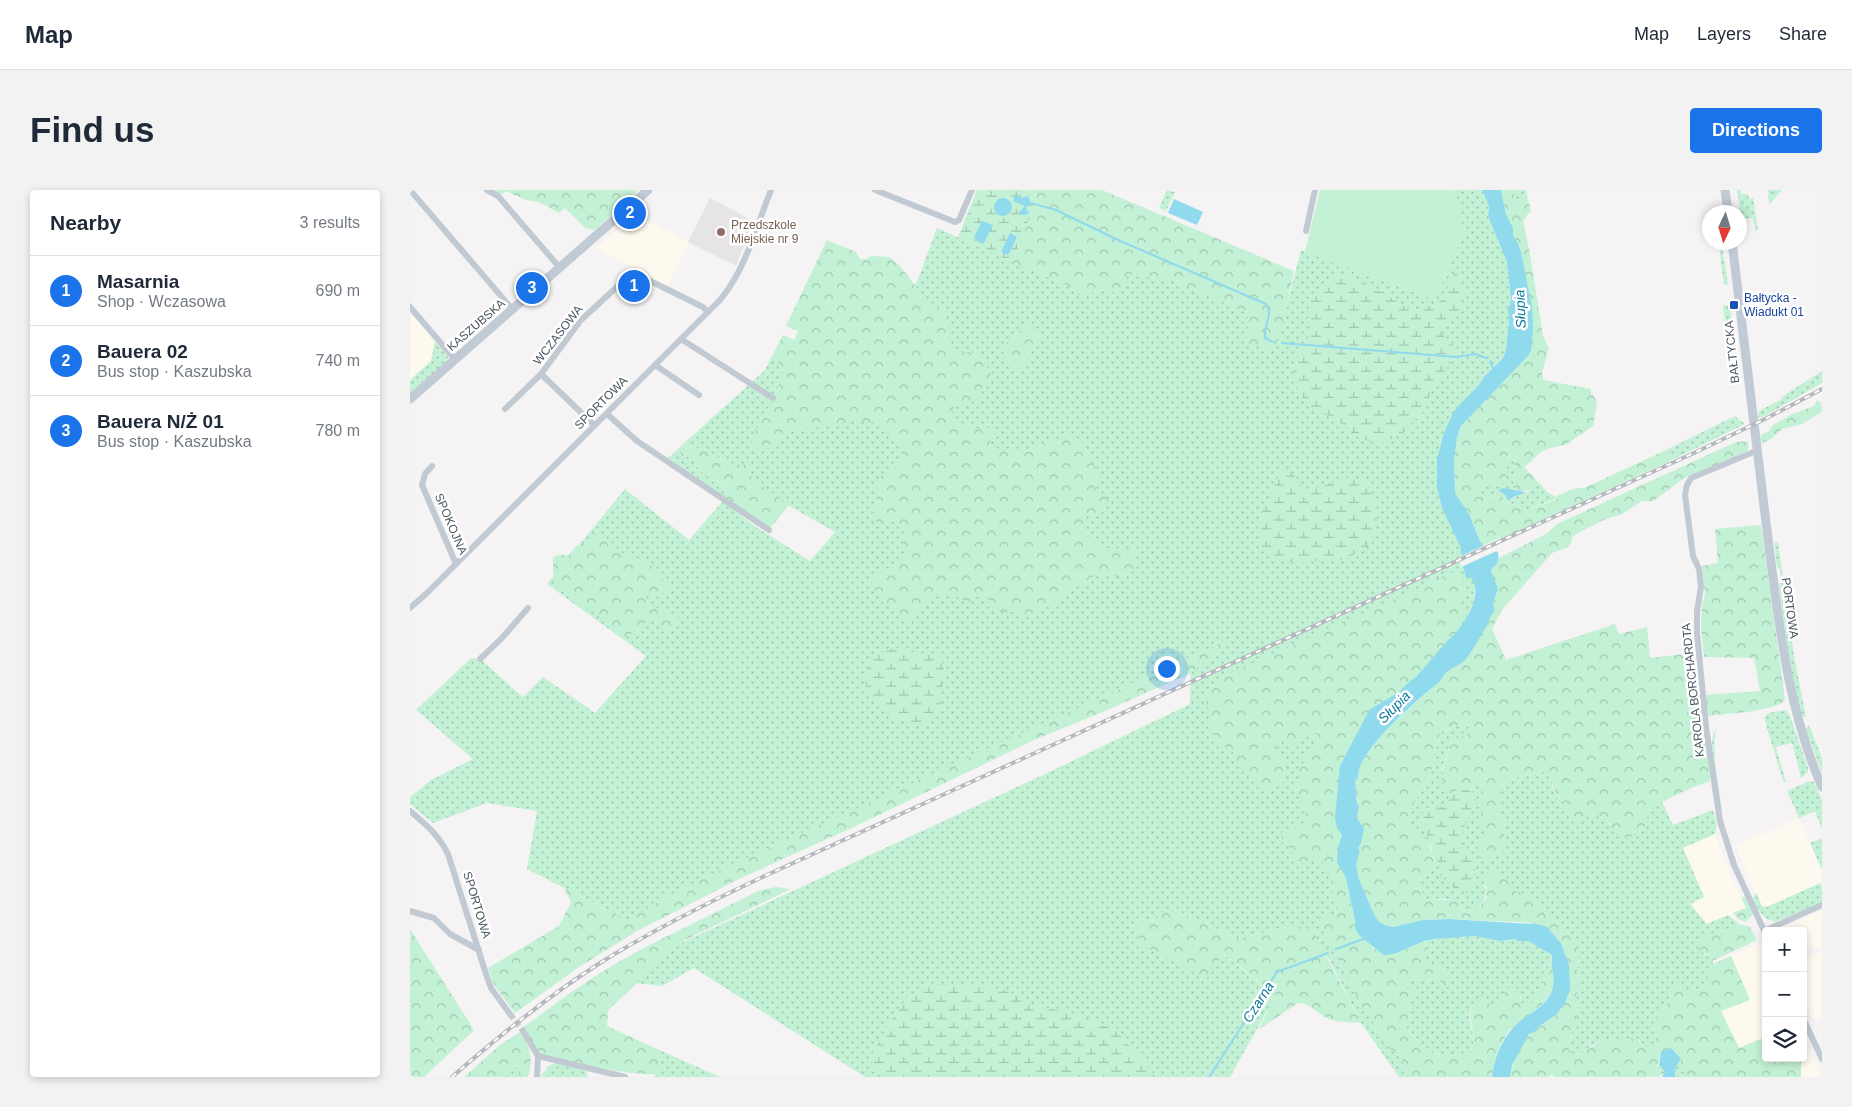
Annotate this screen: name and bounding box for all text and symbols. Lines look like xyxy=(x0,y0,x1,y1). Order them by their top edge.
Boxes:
text: Map xyxy=(25,21,73,48)
text: Map xyxy=(1634,24,1669,44)
text: Layers xyxy=(1697,24,1751,44)
text: Share xyxy=(1779,24,1827,44)
button: Directions xyxy=(1690,108,1822,153)
text: Find us xyxy=(30,110,154,149)
pin: 2 xyxy=(614,194,646,232)
north arrow xyxy=(1702,205,1747,250)
text: Nearby xyxy=(50,211,121,234)
text: 3 results xyxy=(300,214,360,231)
place label: Przedszkole Miejskie nr 9 xyxy=(731,218,799,246)
marker: Przedszkole Miejskie nr 9 xyxy=(715,226,727,238)
pin: 1 xyxy=(618,267,650,305)
pin: 3 xyxy=(516,269,548,307)
text: Masarnia xyxy=(97,271,179,292)
text: 1 xyxy=(62,282,70,299)
text: 690 m xyxy=(316,282,360,299)
water label: Słupia xyxy=(1511,289,1529,329)
place label: Bałtycka - Wiadukt 01 xyxy=(1744,291,1804,319)
text: Shop · Wczasowa xyxy=(97,293,226,310)
street label: KASZUBSKA xyxy=(444,296,508,354)
marker: Bałtycka - Wiadukt 01 xyxy=(1728,299,1740,311)
street label: WCZASOWA xyxy=(530,302,586,368)
street label: BAŁTYCKA xyxy=(1722,320,1742,384)
text: Bauera 02 xyxy=(97,341,188,362)
text: 2 xyxy=(62,352,70,369)
text: 740 m xyxy=(316,352,360,369)
text: Bus stop · Kaszubska xyxy=(97,363,252,380)
street label: SPORTOWA xyxy=(572,374,630,432)
text: Bauera N/Ż 01 xyxy=(97,411,224,432)
text: 3 xyxy=(62,422,70,439)
text: 780 m xyxy=(316,422,360,439)
text: Bus stop · Kaszubska xyxy=(97,433,252,450)
street label: SPOKOJNA xyxy=(432,491,470,557)
street label: PORTOWA xyxy=(1779,577,1801,639)
street label: KAROLA BORCHARDTA xyxy=(1679,622,1707,758)
your location xyxy=(1154,656,1180,682)
water label: Słupia xyxy=(1375,687,1414,726)
street label: SPORTOWA xyxy=(460,870,494,940)
map controls xyxy=(1762,927,1807,1062)
button: + xyxy=(1762,927,1807,972)
button: − xyxy=(1762,972,1807,1017)
water label: Czarna xyxy=(1239,979,1277,1025)
button: layers xyxy=(1762,1017,1807,1062)

